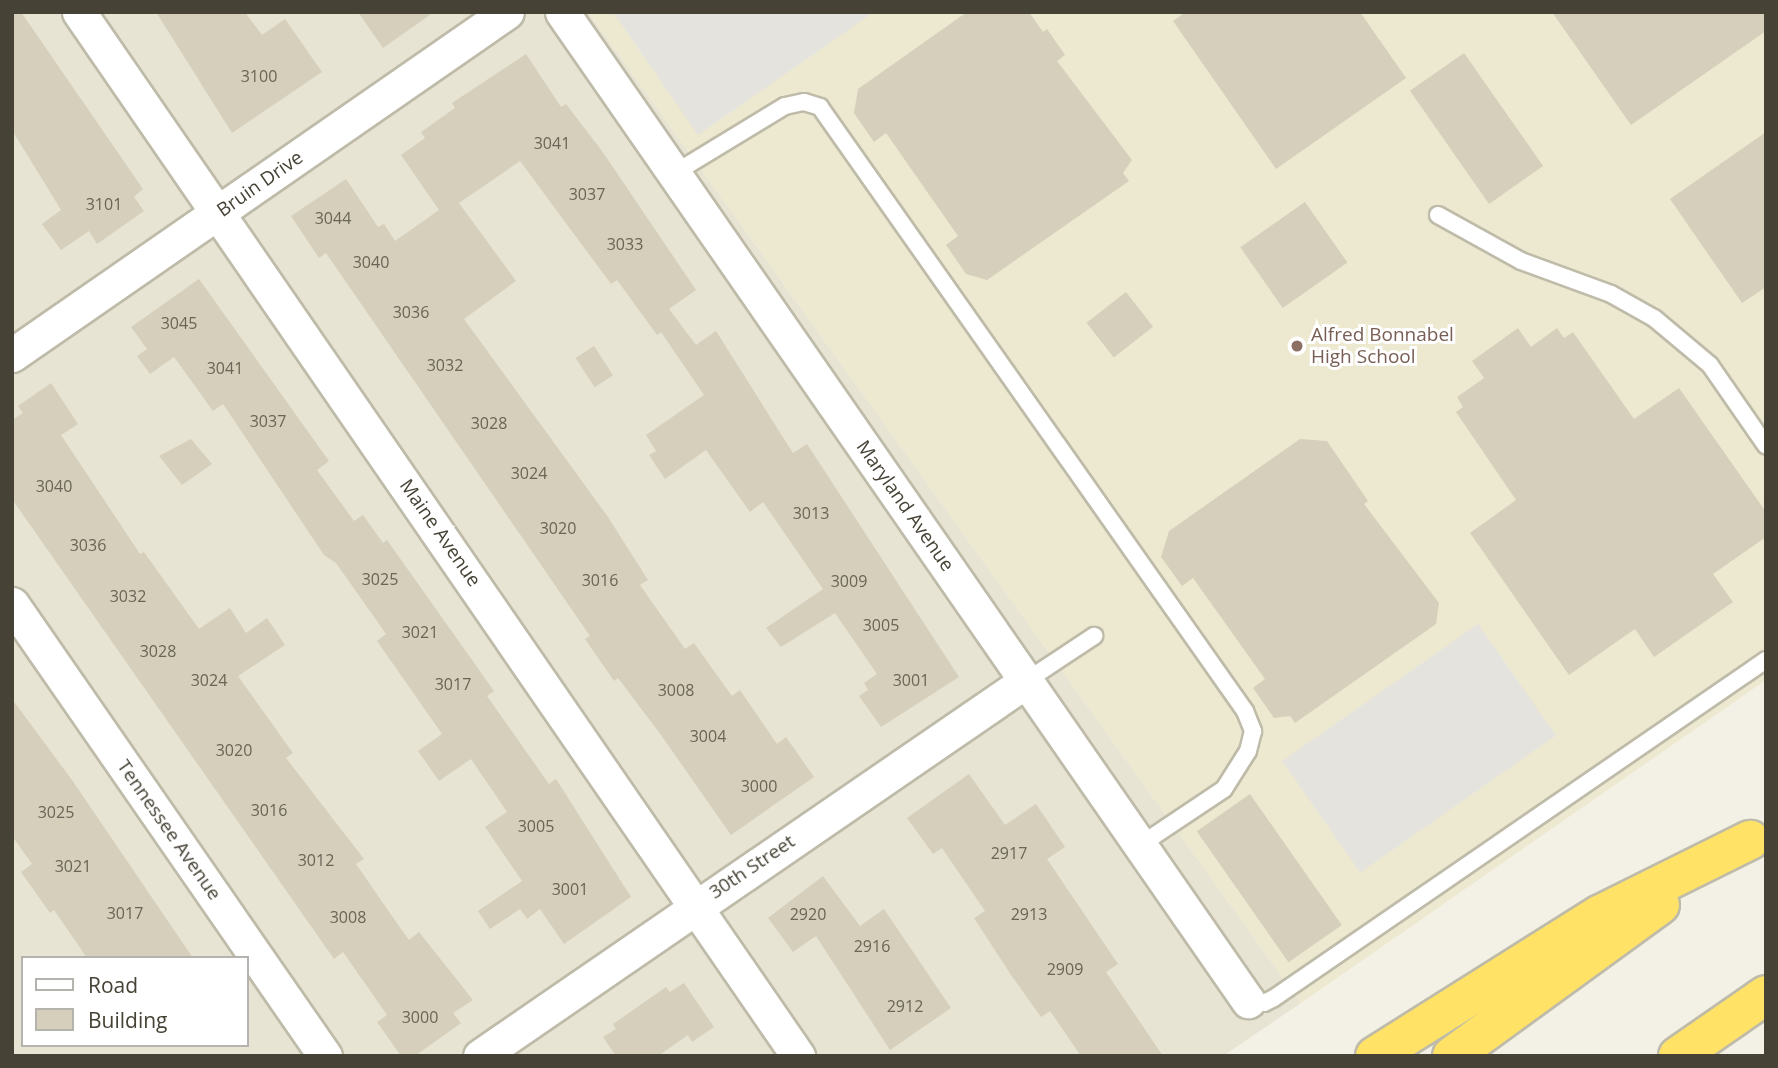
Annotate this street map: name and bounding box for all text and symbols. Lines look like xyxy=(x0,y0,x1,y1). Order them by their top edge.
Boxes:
house number: 3100 xyxy=(241,66,277,86)
house number: 3041 xyxy=(534,133,570,153)
street label: Bruin Drive xyxy=(213,146,307,222)
house number: 3037 xyxy=(569,184,605,204)
house number: 3101 xyxy=(86,194,122,214)
house number: 3044 xyxy=(315,208,351,228)
house number: 3033 xyxy=(607,234,643,254)
house number: 3040 xyxy=(353,252,389,272)
house number: 3036 xyxy=(393,302,429,322)
house number: 3045 xyxy=(161,313,197,333)
place label: Alfred Bonnabel High School xyxy=(1311,324,1454,368)
marker: Alfred Bonnabel High School xyxy=(1289,338,1305,354)
house number: 3032 xyxy=(427,355,463,375)
house number: 3041 xyxy=(207,358,243,378)
house number: 3037 xyxy=(250,411,286,431)
house number: 3028 xyxy=(471,413,507,433)
street label: Maryland Avenue xyxy=(851,436,959,576)
house number: 3024 xyxy=(511,463,547,483)
street label: Maine Avenue xyxy=(395,475,485,591)
house number: 3040 xyxy=(36,476,72,496)
house number: 3013 xyxy=(793,503,829,523)
house number: 3020 xyxy=(540,518,576,538)
house number: 3036 xyxy=(70,535,106,555)
house number: 3025 xyxy=(362,569,398,589)
house number: 3016 xyxy=(582,570,618,590)
house number: 3009 xyxy=(831,571,867,591)
house number: 3032 xyxy=(110,586,146,606)
house number: 3005 xyxy=(863,615,899,635)
house number: 3021 xyxy=(402,622,438,642)
house number: 3028 xyxy=(140,641,176,661)
house number: 3024 xyxy=(191,670,227,690)
house number: 3001 xyxy=(893,670,929,690)
house number: 3017 xyxy=(435,674,471,694)
house number: 3008 xyxy=(658,680,694,700)
house number: 3004 xyxy=(690,726,726,746)
house number: 3020 xyxy=(216,740,252,760)
street label: Tennessee Avenue xyxy=(112,756,226,904)
house number: 3000 xyxy=(741,776,777,796)
house number: 3016 xyxy=(251,800,287,820)
house number: 3025 xyxy=(38,802,74,822)
house number: 3005 xyxy=(518,816,554,836)
street label: 30th Street xyxy=(705,830,799,904)
house number: 2917 xyxy=(991,843,1027,863)
house number: 3012 xyxy=(298,850,334,870)
house number: 3021 xyxy=(55,856,91,876)
house number: 3001 xyxy=(552,879,588,899)
house number: 3017 xyxy=(107,903,143,923)
house number: 2920 xyxy=(790,904,826,924)
house number: 2913 xyxy=(1011,904,1047,924)
house number: 3008 xyxy=(330,907,366,927)
house number: 2916 xyxy=(854,936,890,956)
legend xyxy=(21,956,248,1047)
house number: 2909 xyxy=(1047,959,1083,979)
text: Road xyxy=(88,971,138,999)
house number: 2912 xyxy=(887,996,923,1016)
text: Building xyxy=(88,1006,167,1034)
house number: 3000 xyxy=(402,1007,438,1027)

